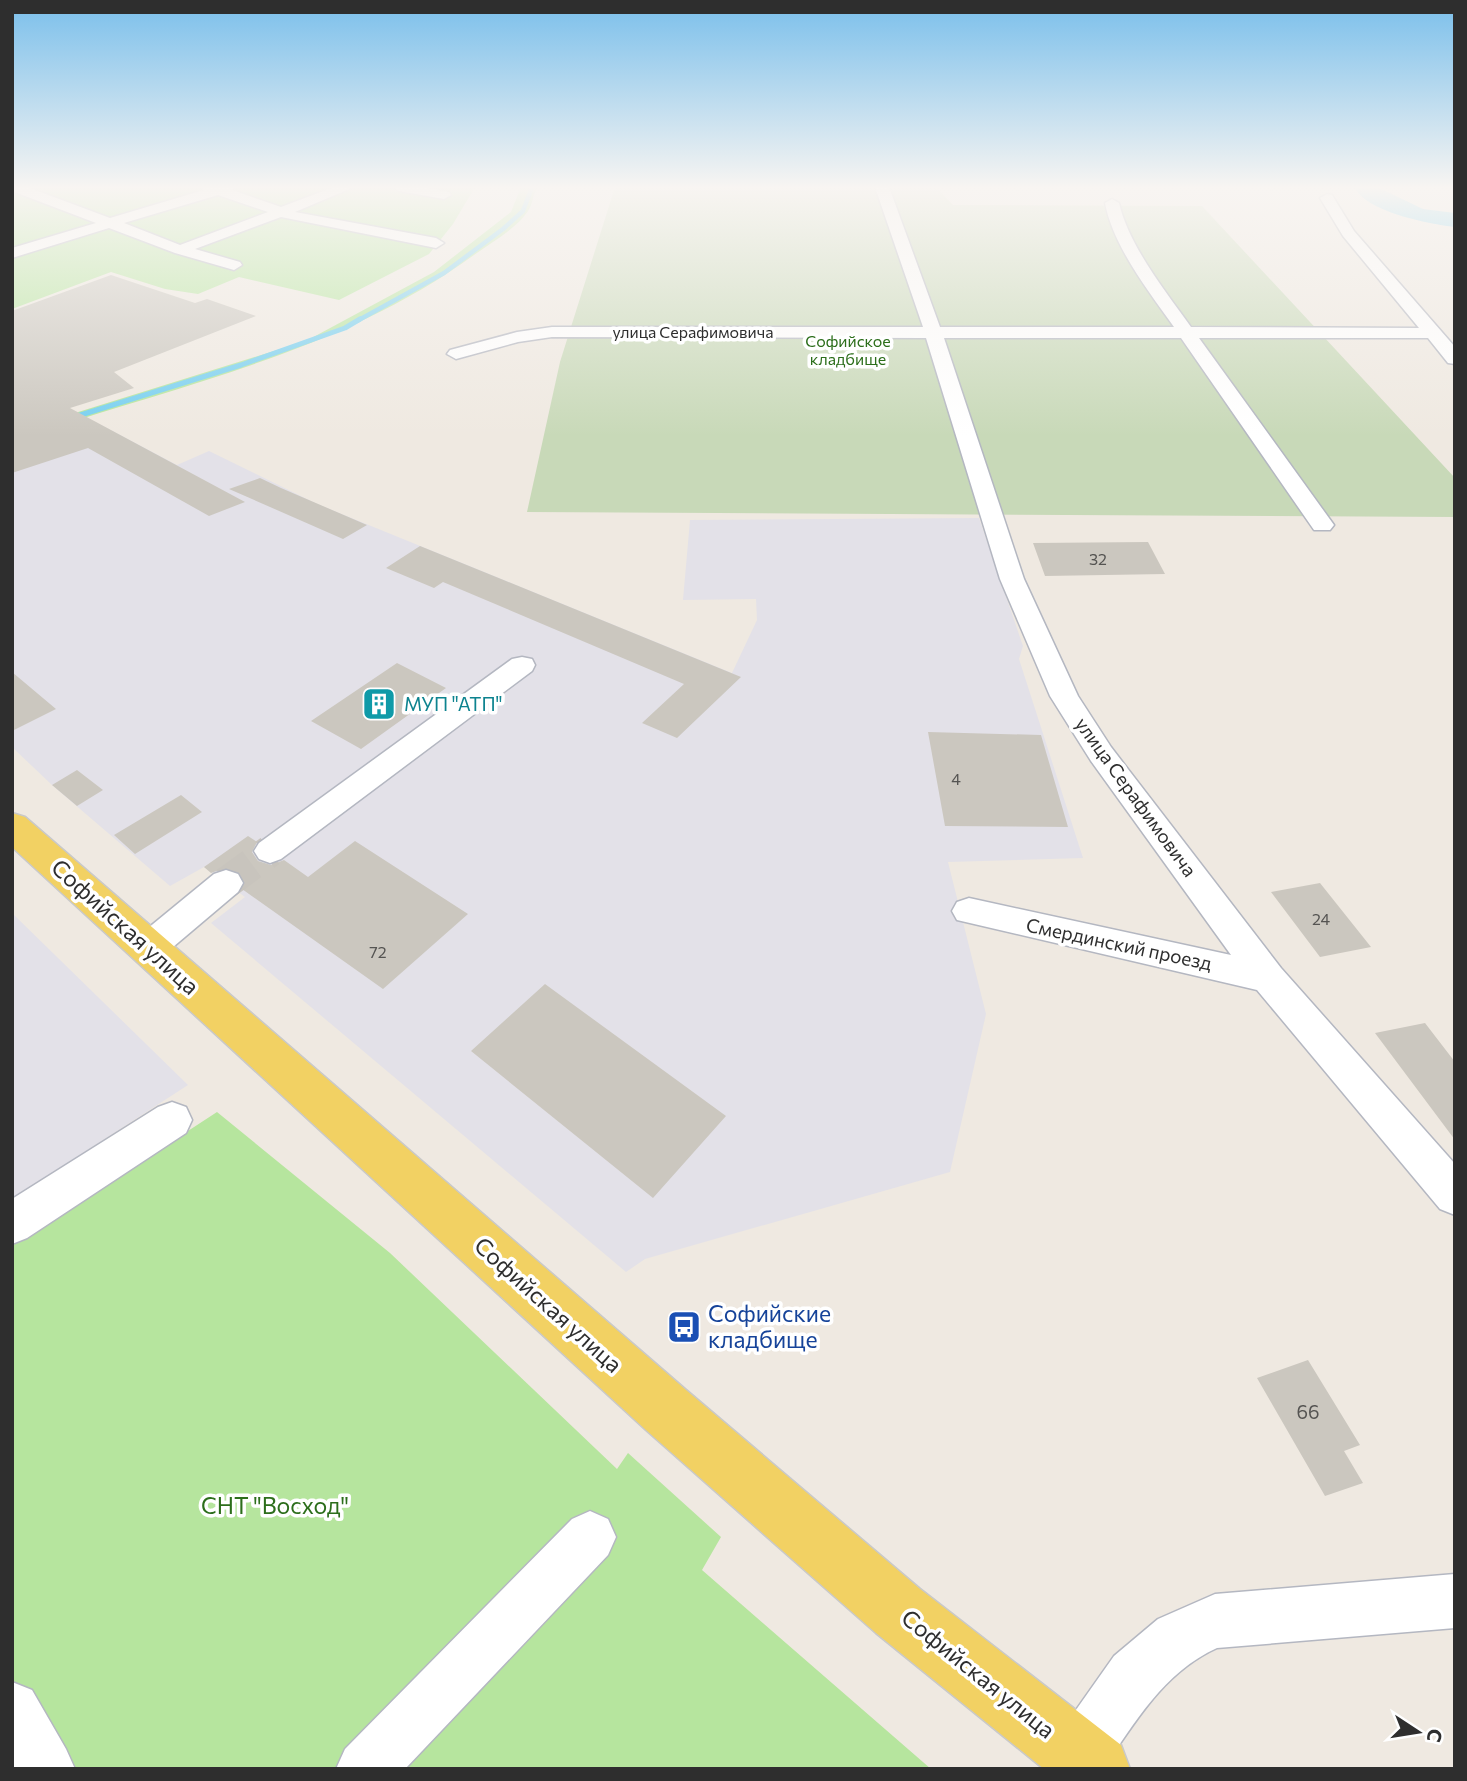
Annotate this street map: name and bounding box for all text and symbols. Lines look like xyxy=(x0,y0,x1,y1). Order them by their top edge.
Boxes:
street label: улица Серафимовича xyxy=(612,322,774,341)
park label: Софийское кладбище xyxy=(805,331,891,368)
house number: 32 xyxy=(1089,549,1107,568)
building icon: МУП "АТП" xyxy=(360,685,398,723)
place label: МУП "АТП" xyxy=(404,692,503,715)
street label: улица Серафимовича xyxy=(1071,713,1202,881)
house number: 4 xyxy=(951,769,961,788)
street label: Софийская улица xyxy=(46,853,205,1000)
house number: 24 xyxy=(1312,909,1330,928)
street label: Смердинский проезд xyxy=(1024,913,1214,974)
house number: 72 xyxy=(369,942,387,961)
street label: Софийская улица xyxy=(469,1231,628,1378)
place label: Софийские кладбище xyxy=(708,1299,831,1353)
bus stop icon: Софийские кладбище xyxy=(665,1308,703,1346)
house number: 66 xyxy=(1296,1400,1320,1423)
park label: СНТ "Восход" xyxy=(201,1491,349,1519)
street label: Софийская улица xyxy=(896,1603,1061,1744)
north arrow xyxy=(1383,1697,1453,1767)
text: С xyxy=(1423,1727,1448,1744)

